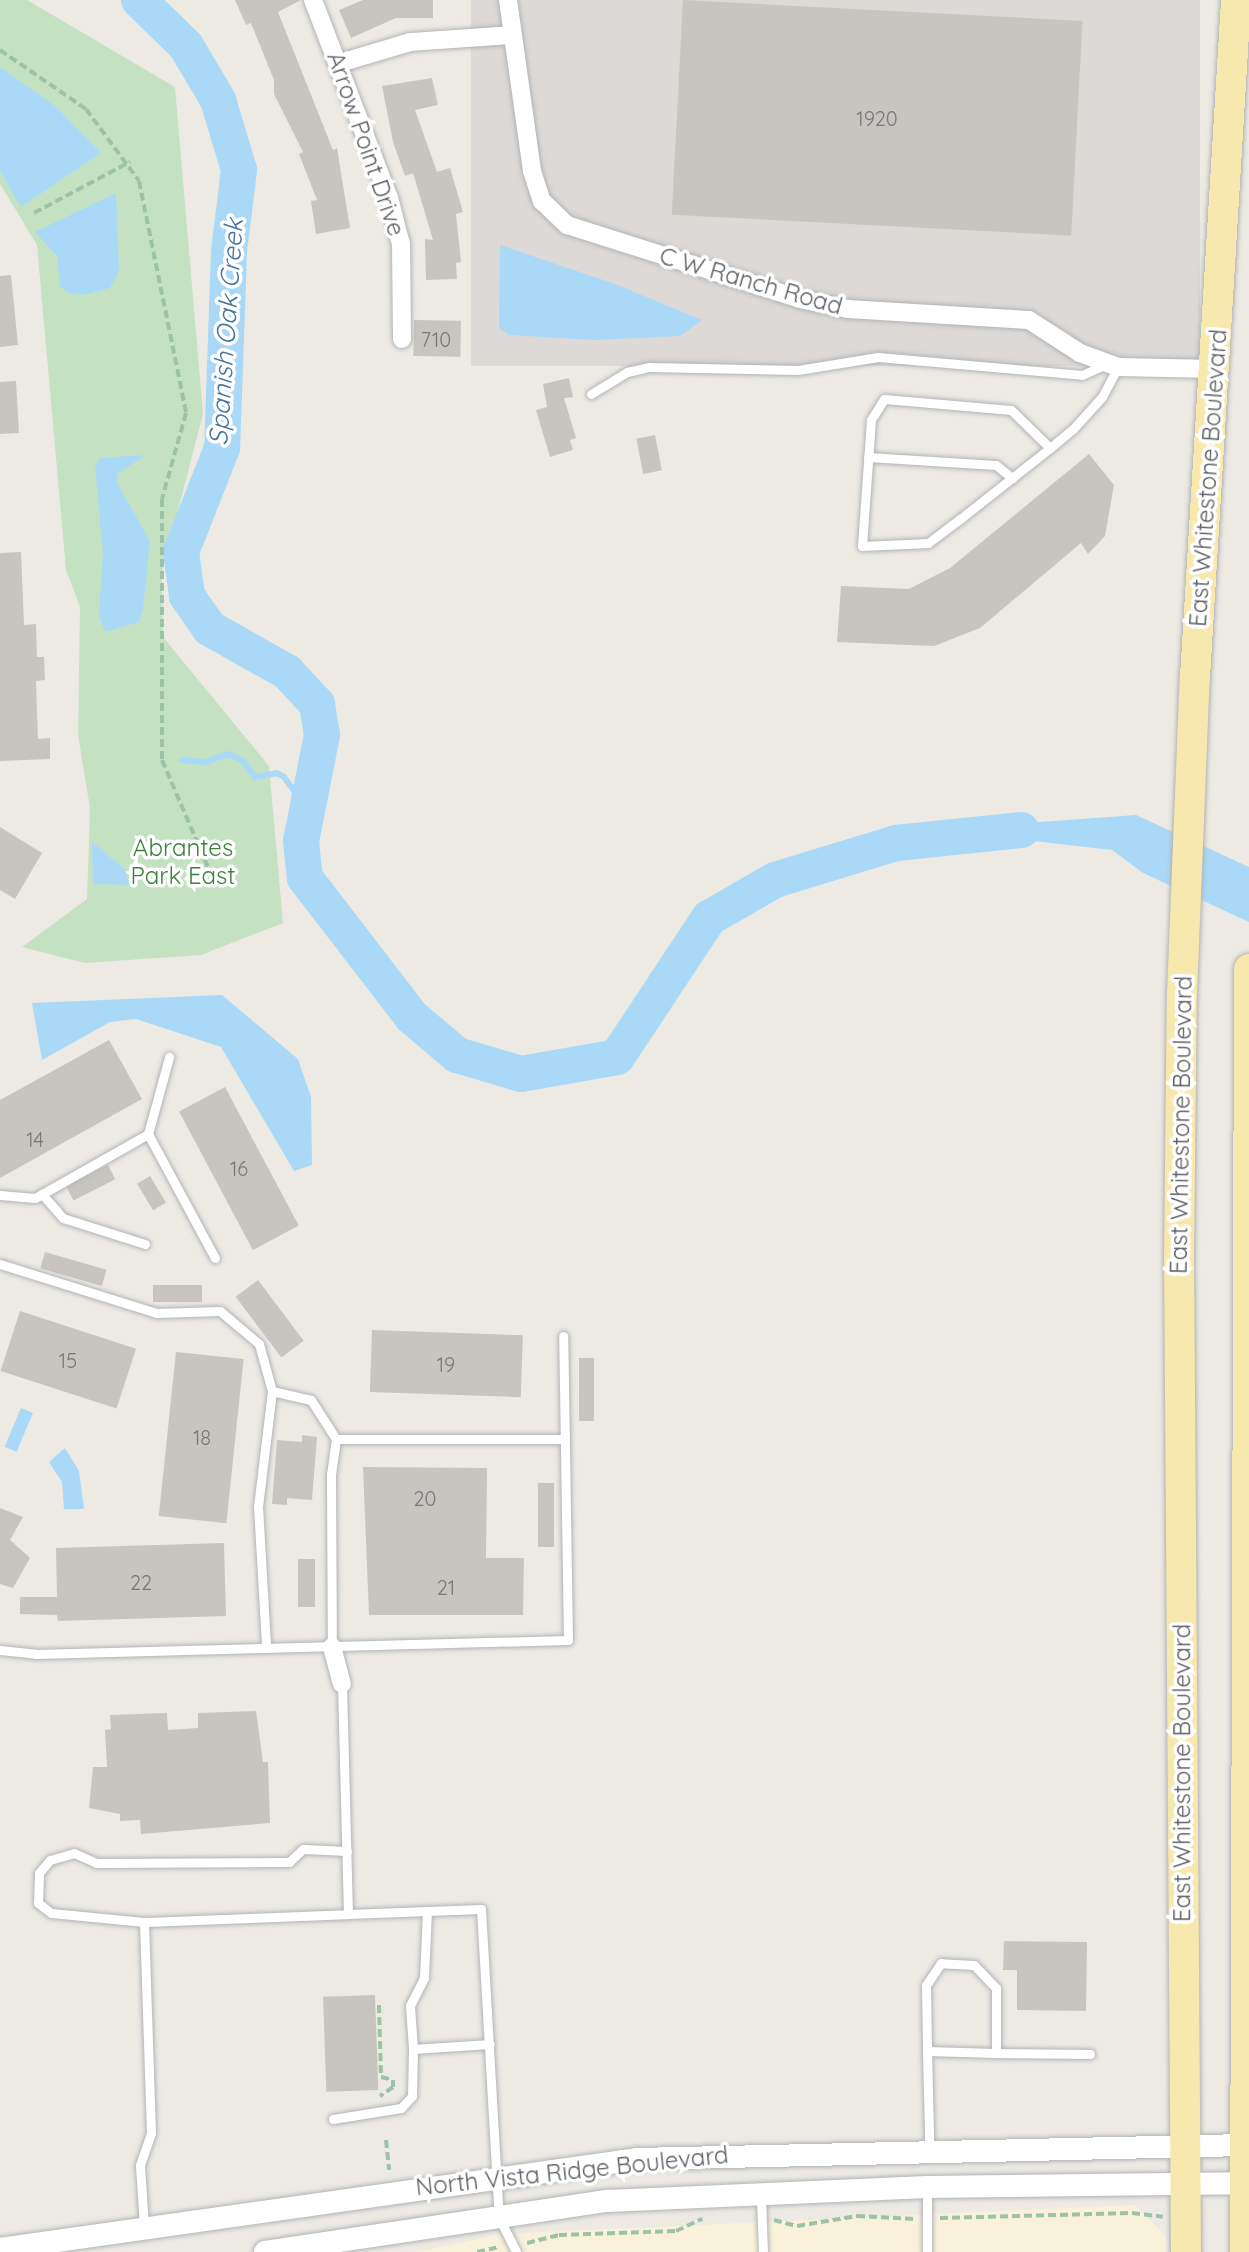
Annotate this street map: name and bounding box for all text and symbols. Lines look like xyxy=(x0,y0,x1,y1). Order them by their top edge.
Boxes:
street label: Arrow Point Drive xyxy=(321,48,411,240)
house number: 1920 xyxy=(856,106,898,130)
water label: Spanish Oak Creek xyxy=(203,218,249,446)
street label: C W Ranch Road xyxy=(656,241,846,321)
house number: 710 xyxy=(421,327,451,351)
street label: East Whitestone Boulevard xyxy=(1183,328,1233,628)
park label: Abrantes Park East xyxy=(131,834,235,890)
street label: East Whitestone Boulevard xyxy=(1164,976,1198,1274)
house number: 14 xyxy=(26,1127,44,1151)
house number: 16 xyxy=(230,1156,248,1180)
house number: 15 xyxy=(59,1348,77,1372)
house number: 19 xyxy=(437,1352,455,1376)
house number: 18 xyxy=(193,1425,211,1449)
house number: 20 xyxy=(414,1486,436,1510)
house number: 22 xyxy=(130,1570,152,1594)
house number: 21 xyxy=(437,1575,455,1599)
street label: East Whitestone Boulevard xyxy=(1168,1624,1196,1922)
street label: North Vista Ridge Boulevard xyxy=(414,2140,730,2202)

